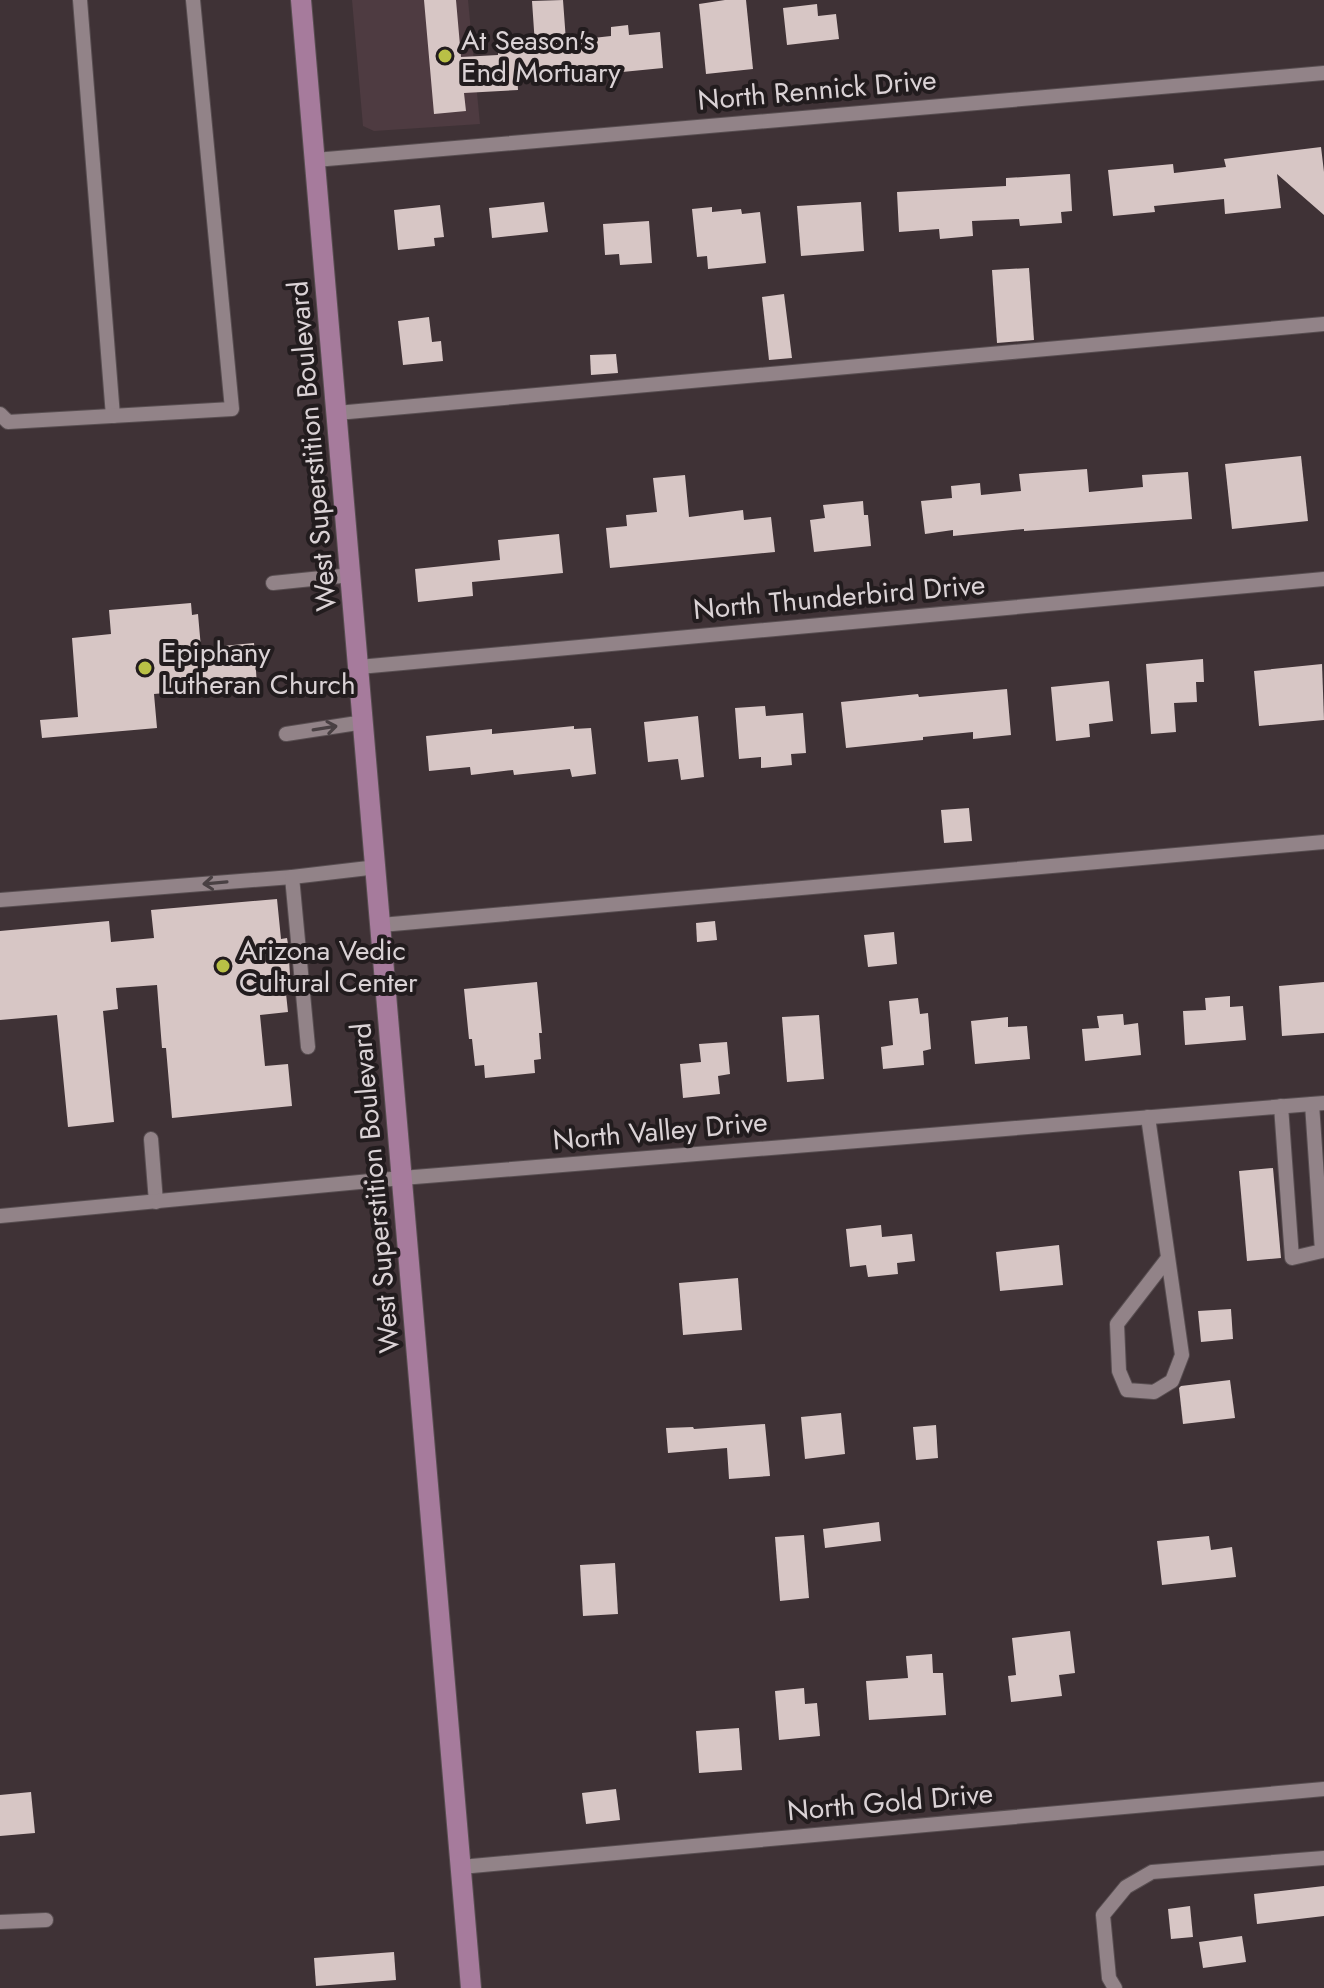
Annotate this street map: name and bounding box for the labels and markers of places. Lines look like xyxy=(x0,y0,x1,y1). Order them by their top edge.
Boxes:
place label: At Season's End Mortuary xyxy=(461,20,621,93)
marker: At Season's End Mortuary xyxy=(436,47,454,65)
place label: Epiphany Lutheran Church xyxy=(161,632,356,705)
marker: Epiphany Lutheran Church xyxy=(136,659,154,677)
place label: Arizona Vedic Cultural Center xyxy=(239,930,418,1003)
marker: Arizona Vedic Cultural Center xyxy=(214,957,232,975)

